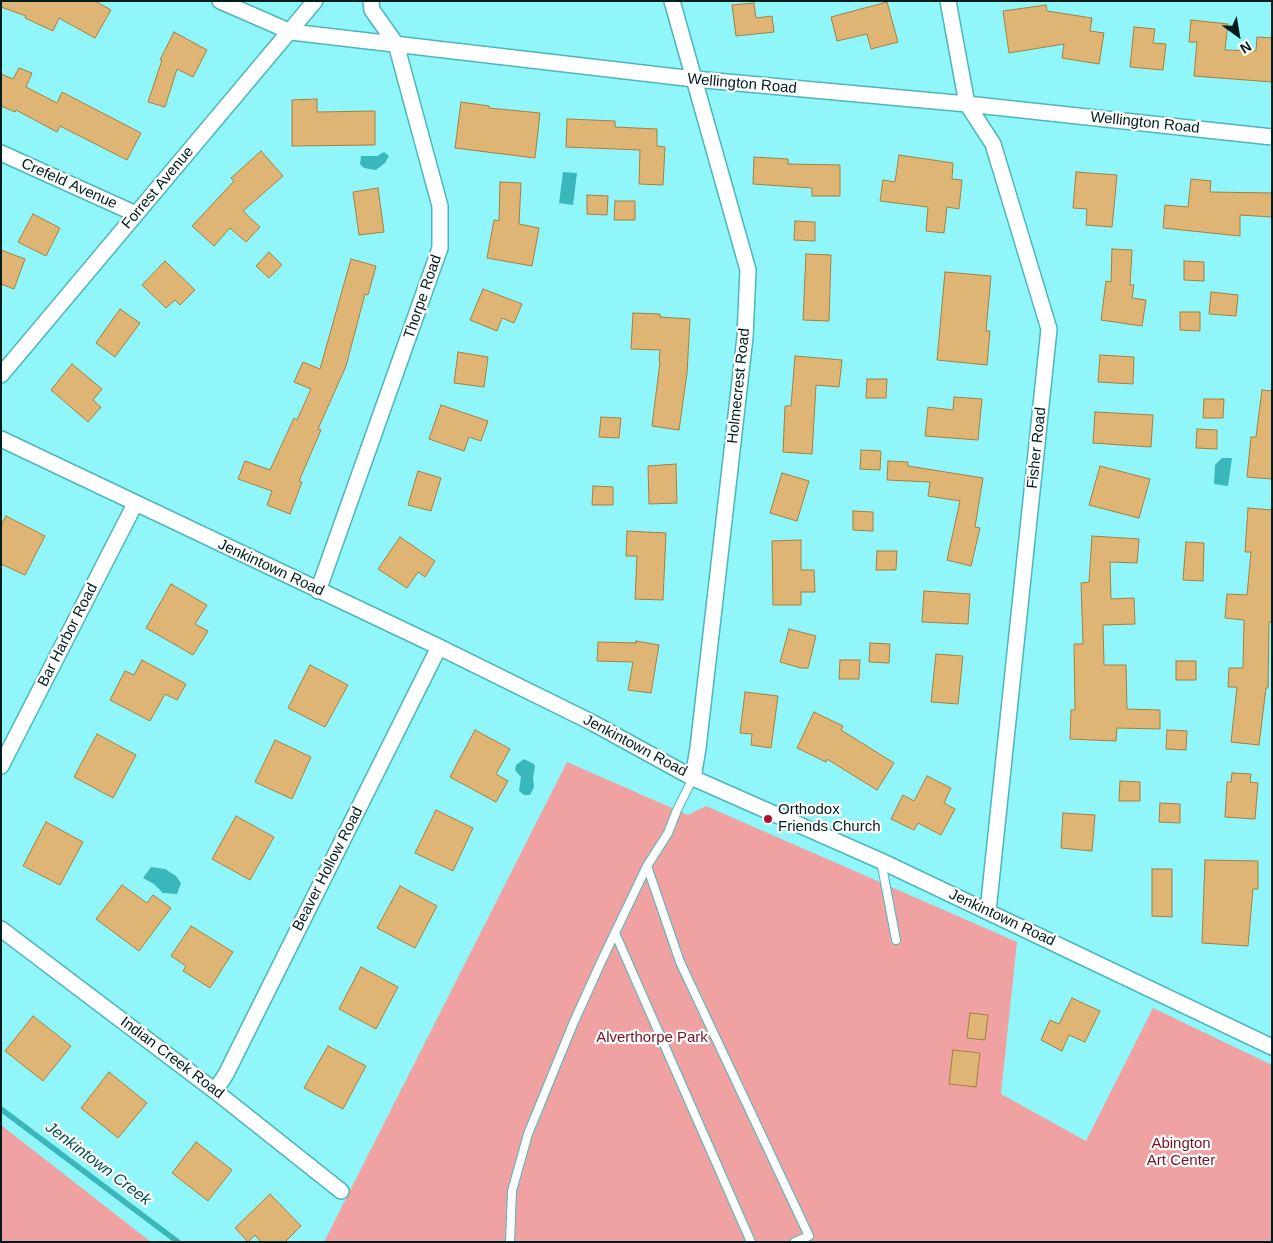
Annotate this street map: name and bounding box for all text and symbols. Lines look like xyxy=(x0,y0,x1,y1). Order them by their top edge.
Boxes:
north arrow xyxy=(1213,10,1263,60)
text: N xyxy=(1237,38,1254,57)
street label: Wellington Road xyxy=(687,70,797,98)
street label: Wellington Road xyxy=(1089,108,1201,138)
street label: Forrest Avenue xyxy=(118,143,198,233)
street label: Crefeld Avenue xyxy=(18,155,120,213)
street label: Thorpe Road xyxy=(400,253,446,341)
street label: Holmecrest Road xyxy=(724,327,754,445)
street label: Fisher Road xyxy=(1024,406,1050,490)
street label: Jenkintown Road xyxy=(215,536,327,600)
street label: Bar Harbor Road xyxy=(34,580,102,690)
street label: Jenkintown Road xyxy=(580,711,690,781)
place label: Orthodox Friends Church xyxy=(778,801,881,836)
street label: Beaver Hollow Road xyxy=(289,804,367,934)
marker: Orthodox Friends Church xyxy=(762,813,774,825)
street label: Jenkintown Road xyxy=(946,886,1058,950)
street label: Indian Creek Road xyxy=(117,1013,227,1103)
park label: Alverthorpe Park xyxy=(596,1029,708,1047)
water label: Jenkintown Creek xyxy=(41,1118,155,1210)
park label: Abington Art Center xyxy=(1147,1135,1215,1170)

